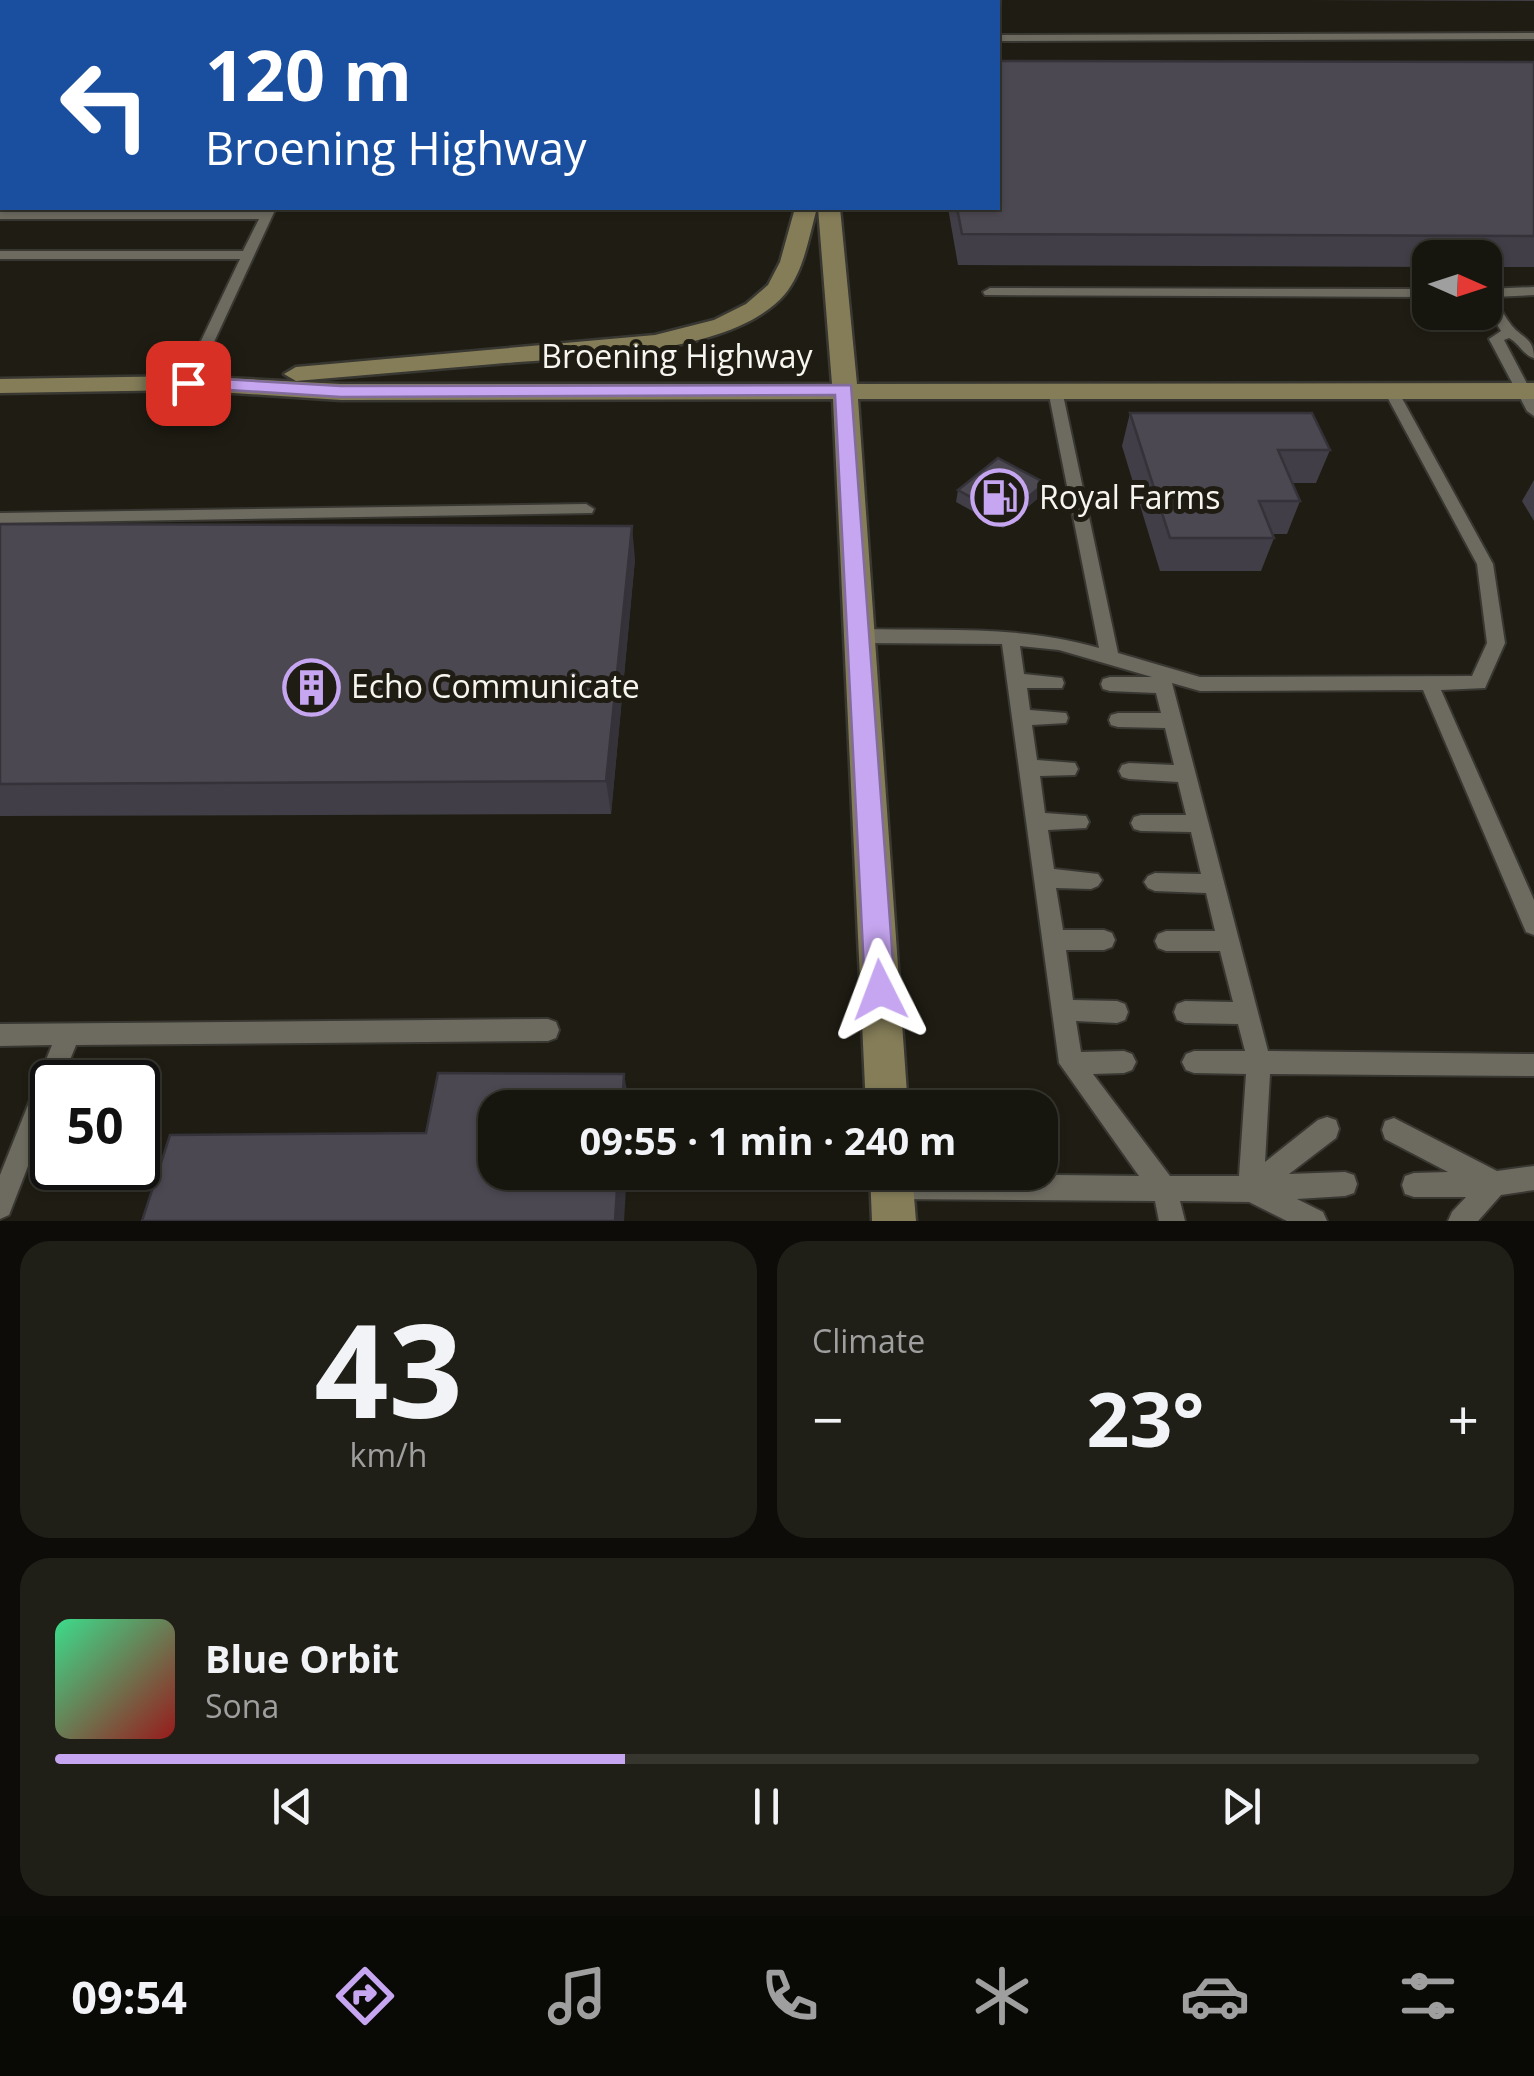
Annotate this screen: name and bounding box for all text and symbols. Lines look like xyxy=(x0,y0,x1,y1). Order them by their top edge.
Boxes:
text: 120 m xyxy=(205,26,412,122)
icon: left xyxy=(40,40,170,170)
text: Broening Highway xyxy=(205,117,586,178)
north arrow xyxy=(1412,240,1502,330)
map controls xyxy=(1412,240,1502,330)
street label: Broening Highway xyxy=(541,334,814,377)
pin xyxy=(146,341,231,426)
icon: arrive xyxy=(161,356,216,411)
fuel station icon: Royal Farms xyxy=(970,468,1030,528)
place label: Royal Farms xyxy=(1039,475,1220,518)
building icon: Echo Communicate xyxy=(282,657,342,717)
place label: Echo Communicate xyxy=(351,664,640,707)
position arrow xyxy=(828,938,932,1042)
speed limit sign: 50 xyxy=(30,1060,160,1190)
text: 09:55 · 1 min · 240 m xyxy=(580,1114,956,1166)
text: 43 xyxy=(314,1279,463,1456)
text: Climate xyxy=(812,1319,925,1362)
text: 23° xyxy=(1087,1367,1204,1469)
text: − xyxy=(812,1381,843,1456)
text: + xyxy=(1448,1381,1479,1456)
text: km/h xyxy=(350,1433,427,1476)
text: Blue Orbit xyxy=(205,1632,399,1684)
text: Sona xyxy=(205,1684,279,1727)
icon: previous xyxy=(265,1779,320,1834)
icon: pause xyxy=(739,1779,794,1834)
icon: next xyxy=(1214,1779,1269,1834)
icon: directions xyxy=(330,1961,400,2031)
icon: music xyxy=(542,1961,612,2031)
icon: phone xyxy=(755,1961,825,2031)
icon: climate xyxy=(967,1961,1037,2031)
icon: car xyxy=(1180,1961,1250,2031)
icon: filters xyxy=(1393,1961,1463,2031)
text: 09:54 xyxy=(71,1966,187,2027)

